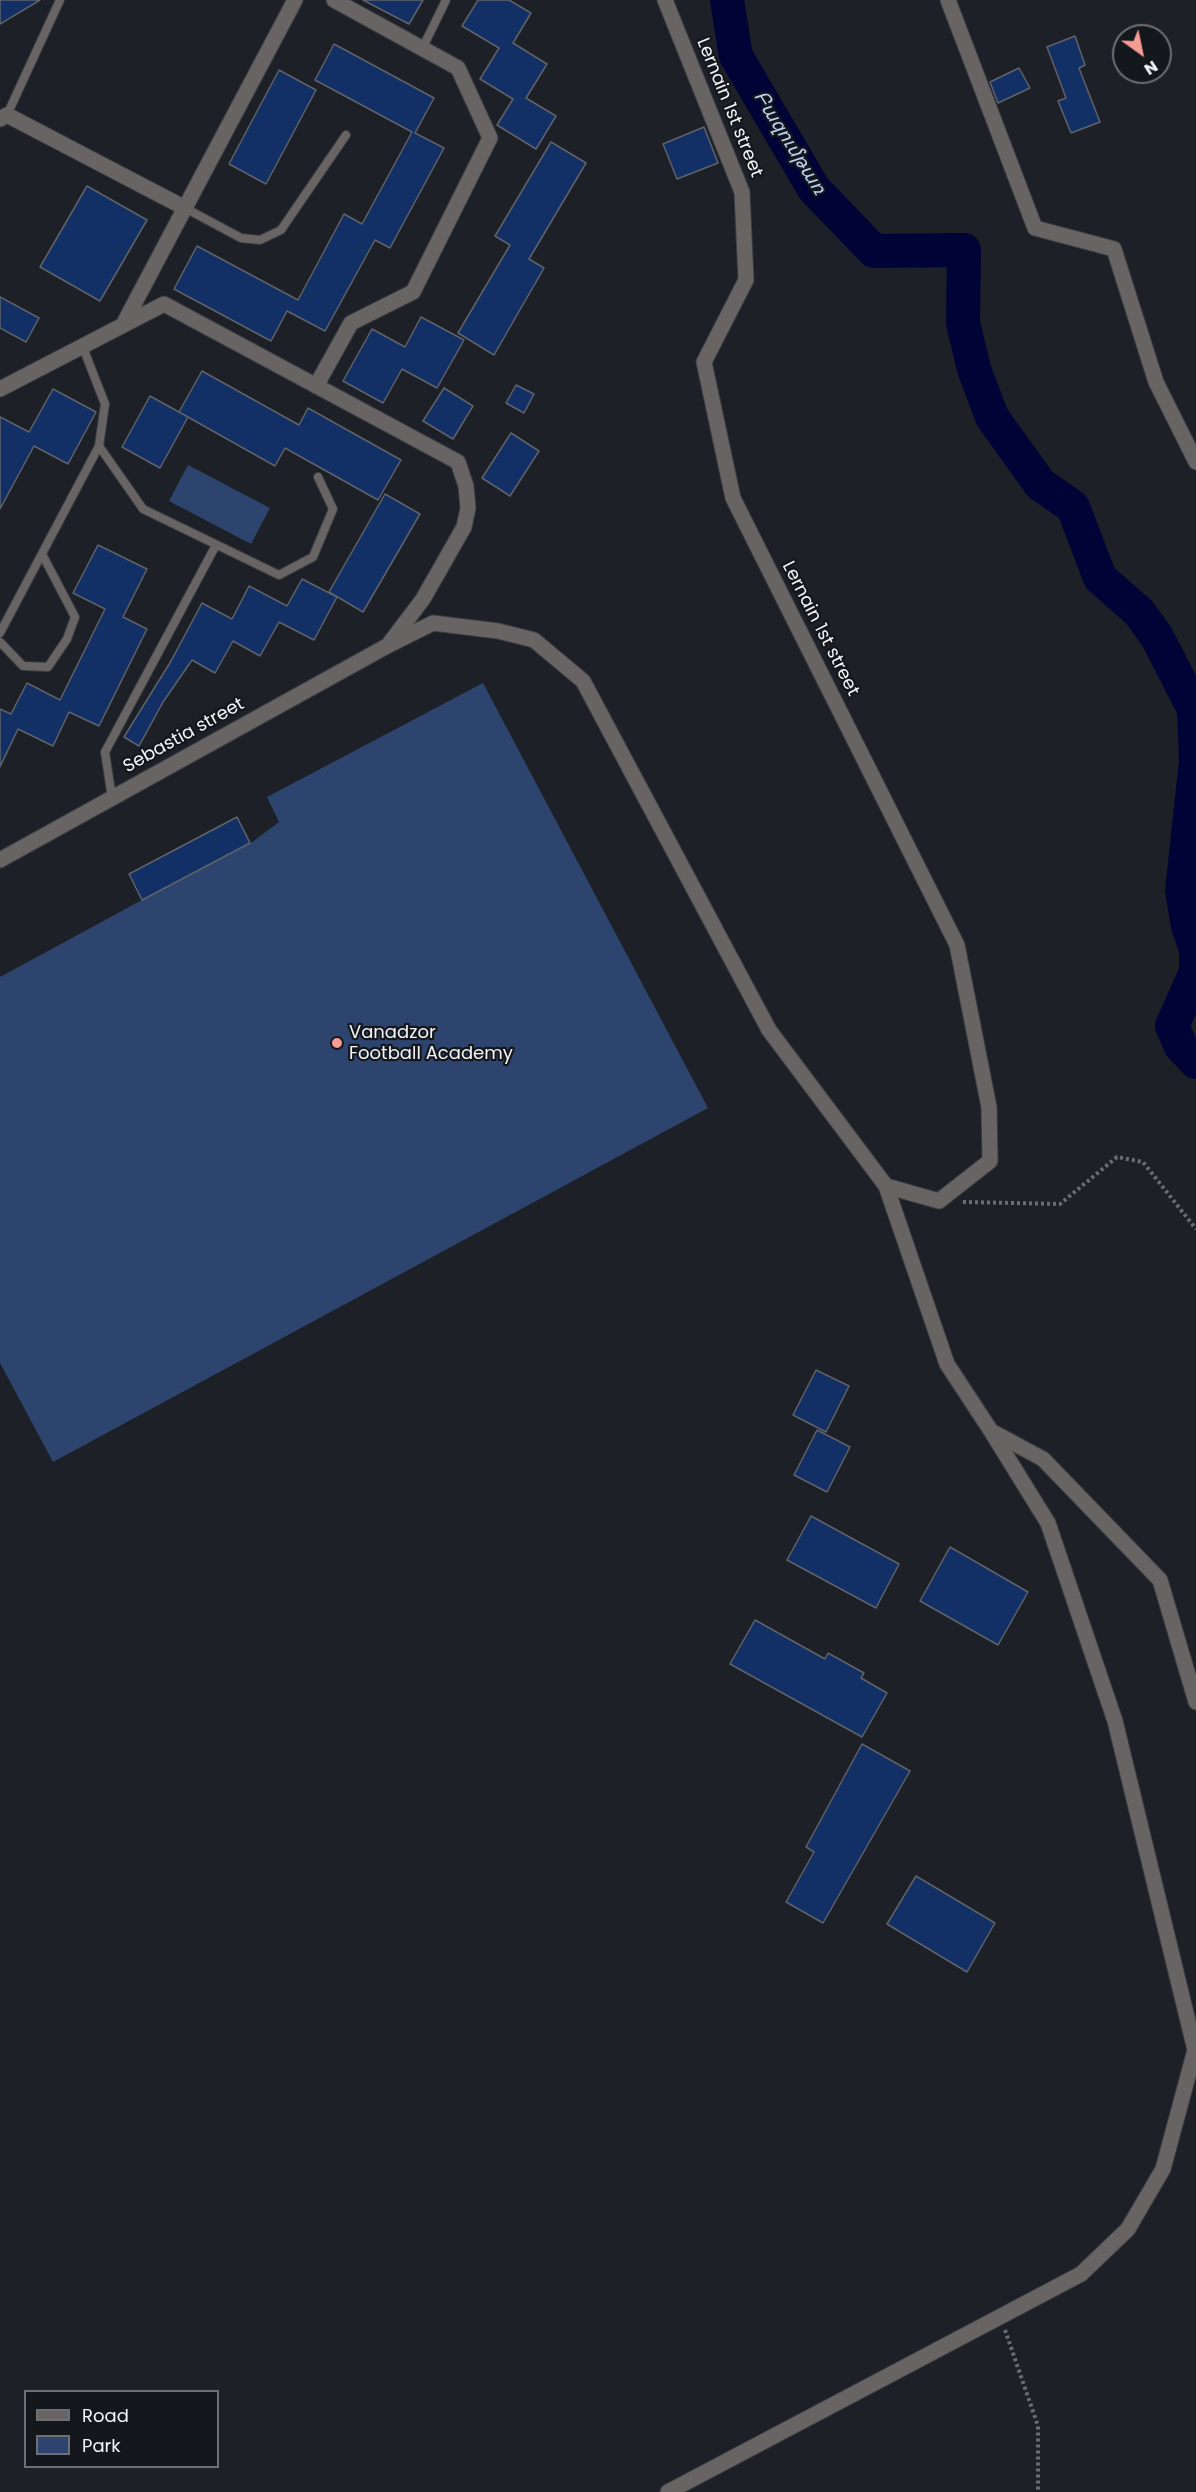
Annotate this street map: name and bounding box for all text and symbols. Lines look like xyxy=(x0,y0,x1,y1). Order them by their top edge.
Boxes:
north arrow xyxy=(1112,24,1172,84)
street label: Lernain 1st street xyxy=(691,35,767,181)
text: N xyxy=(1140,55,1162,81)
water label: Բազումթառ xyxy=(748,87,830,199)
street label: Lernain 1st street xyxy=(777,558,863,700)
street label: Sebastia street xyxy=(120,694,248,778)
place label: Vanadzor Football Academy xyxy=(349,1022,513,1064)
marker: Vanadzor Football Academy xyxy=(330,1036,344,1050)
legend xyxy=(24,2390,219,2468)
text: Road xyxy=(82,2403,129,2428)
text: Park xyxy=(82,2433,121,2458)

